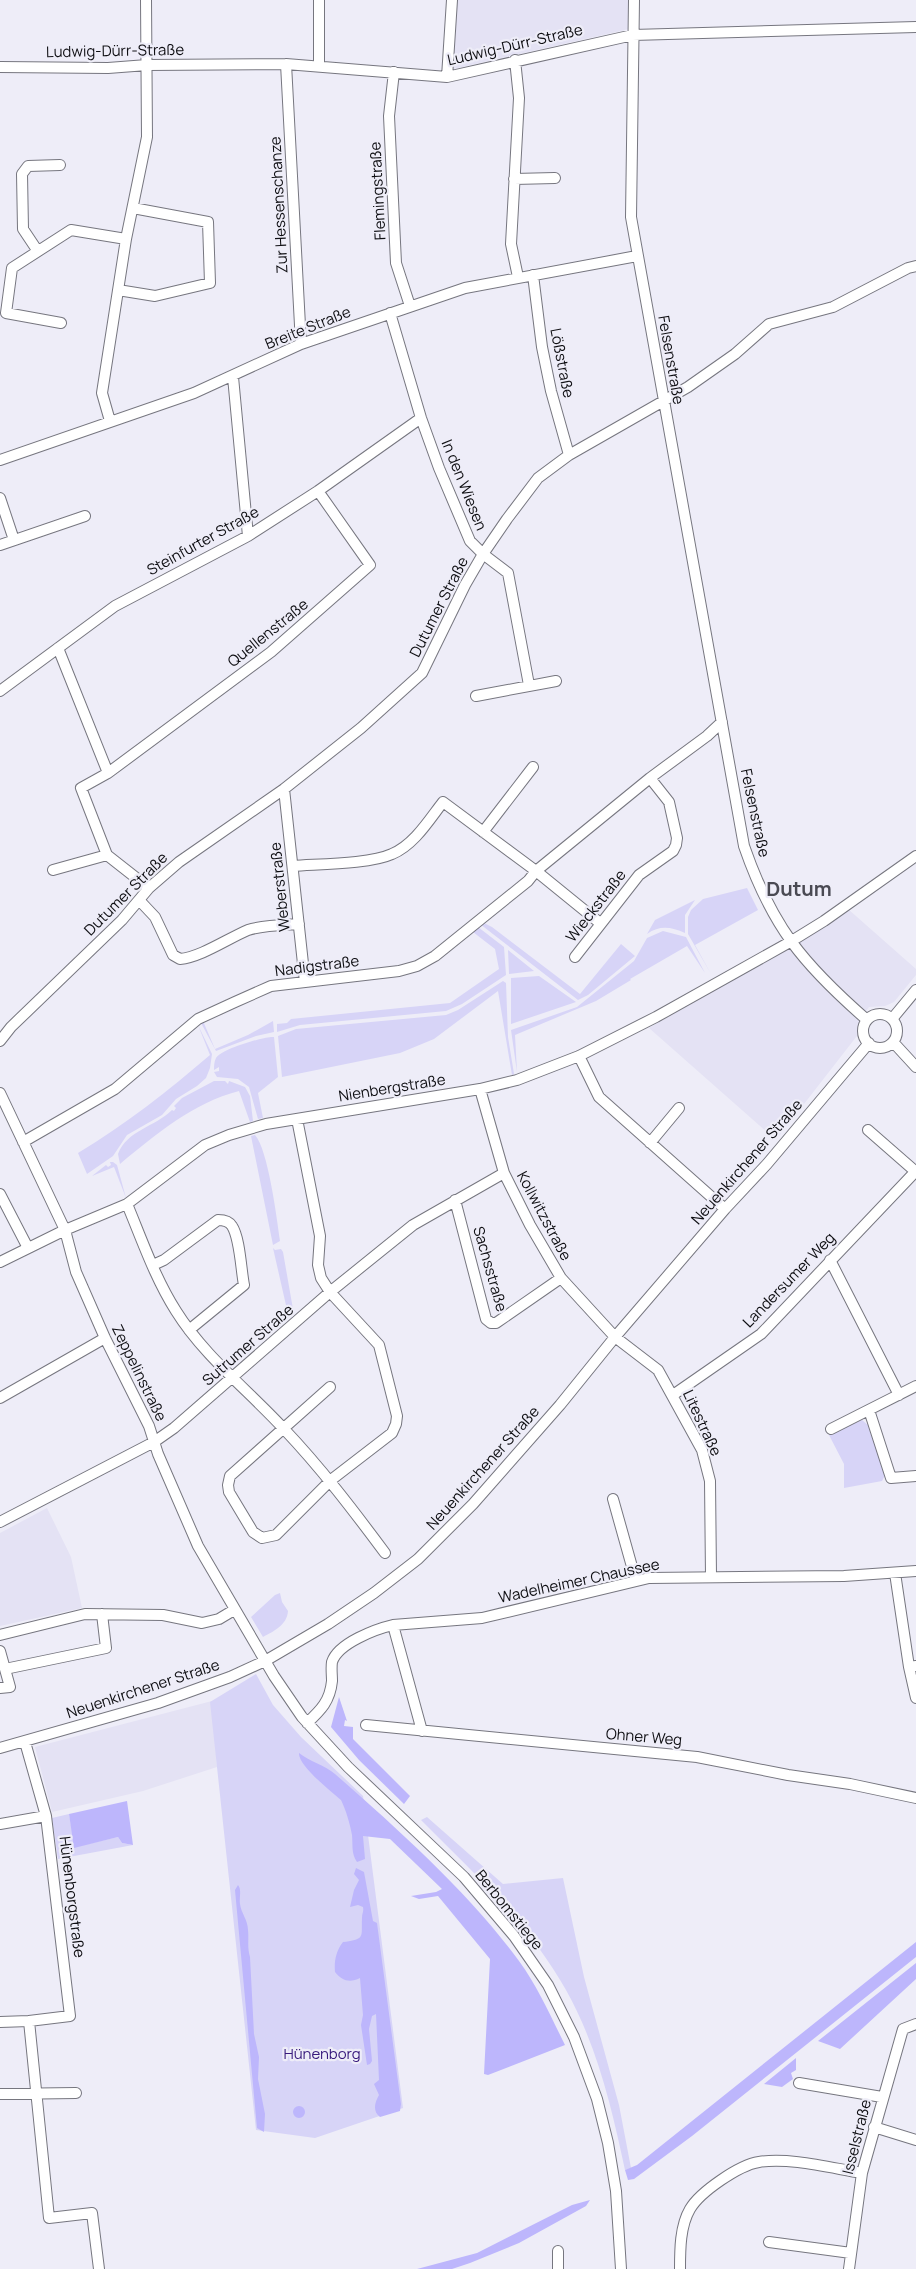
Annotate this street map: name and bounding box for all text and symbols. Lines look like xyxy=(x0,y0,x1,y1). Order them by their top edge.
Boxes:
street label: Ludwig-Dürr-Straße xyxy=(445,19,585,70)
street label: Ludwig-Dürr-Straße xyxy=(46,39,184,62)
street label: Zur Hessenschanze xyxy=(264,136,293,274)
street label: Flemingstraße xyxy=(364,141,391,241)
street label: Breite Straße xyxy=(262,301,354,354)
street label: Felsenstraße xyxy=(653,314,690,406)
street label: Lößstraße xyxy=(545,326,580,400)
street label: In den Wiesen xyxy=(437,436,492,533)
street label: Steinfurter Straße xyxy=(143,501,263,580)
street label: Dutumer Straße xyxy=(404,553,473,661)
street label: Quellenstraße xyxy=(223,593,313,672)
street label: Felsenstraße xyxy=(736,767,775,859)
street label: Weberstraße xyxy=(264,841,295,933)
street label: Dutumer Straße xyxy=(79,847,172,940)
street label: Wieckstraße xyxy=(561,865,631,946)
district label: Dutum xyxy=(766,875,832,902)
street label: Nadigstraße xyxy=(274,950,361,981)
street label: Nienbergstraße xyxy=(337,1069,447,1106)
street label: Neuenkirchener Straße xyxy=(686,1094,807,1229)
street label: Kollwitzstraße xyxy=(512,1167,577,1264)
street label: Sachsstraße xyxy=(468,1224,513,1314)
street label: Landersumer Weg xyxy=(738,1227,840,1332)
street label: Sutrumer Straße xyxy=(197,1299,298,1390)
street label: Zeppelinstraße xyxy=(107,1321,172,1425)
street label: Litestraße xyxy=(678,1386,727,1459)
street label: Neuenkirchener Straße xyxy=(421,1401,544,1534)
street label: Wadelheimer Chaussee xyxy=(496,1553,662,1608)
street label: Neuenkirchener Straße xyxy=(64,1654,222,1723)
street label: Ohner Weg xyxy=(605,1723,683,1750)
street label: Hünenborgstraße xyxy=(55,1835,90,1959)
street label: Berbomstiege xyxy=(471,1865,548,1954)
park label: Hünenborg xyxy=(283,2043,361,2064)
street label: Isselstraße xyxy=(837,2097,876,2177)

